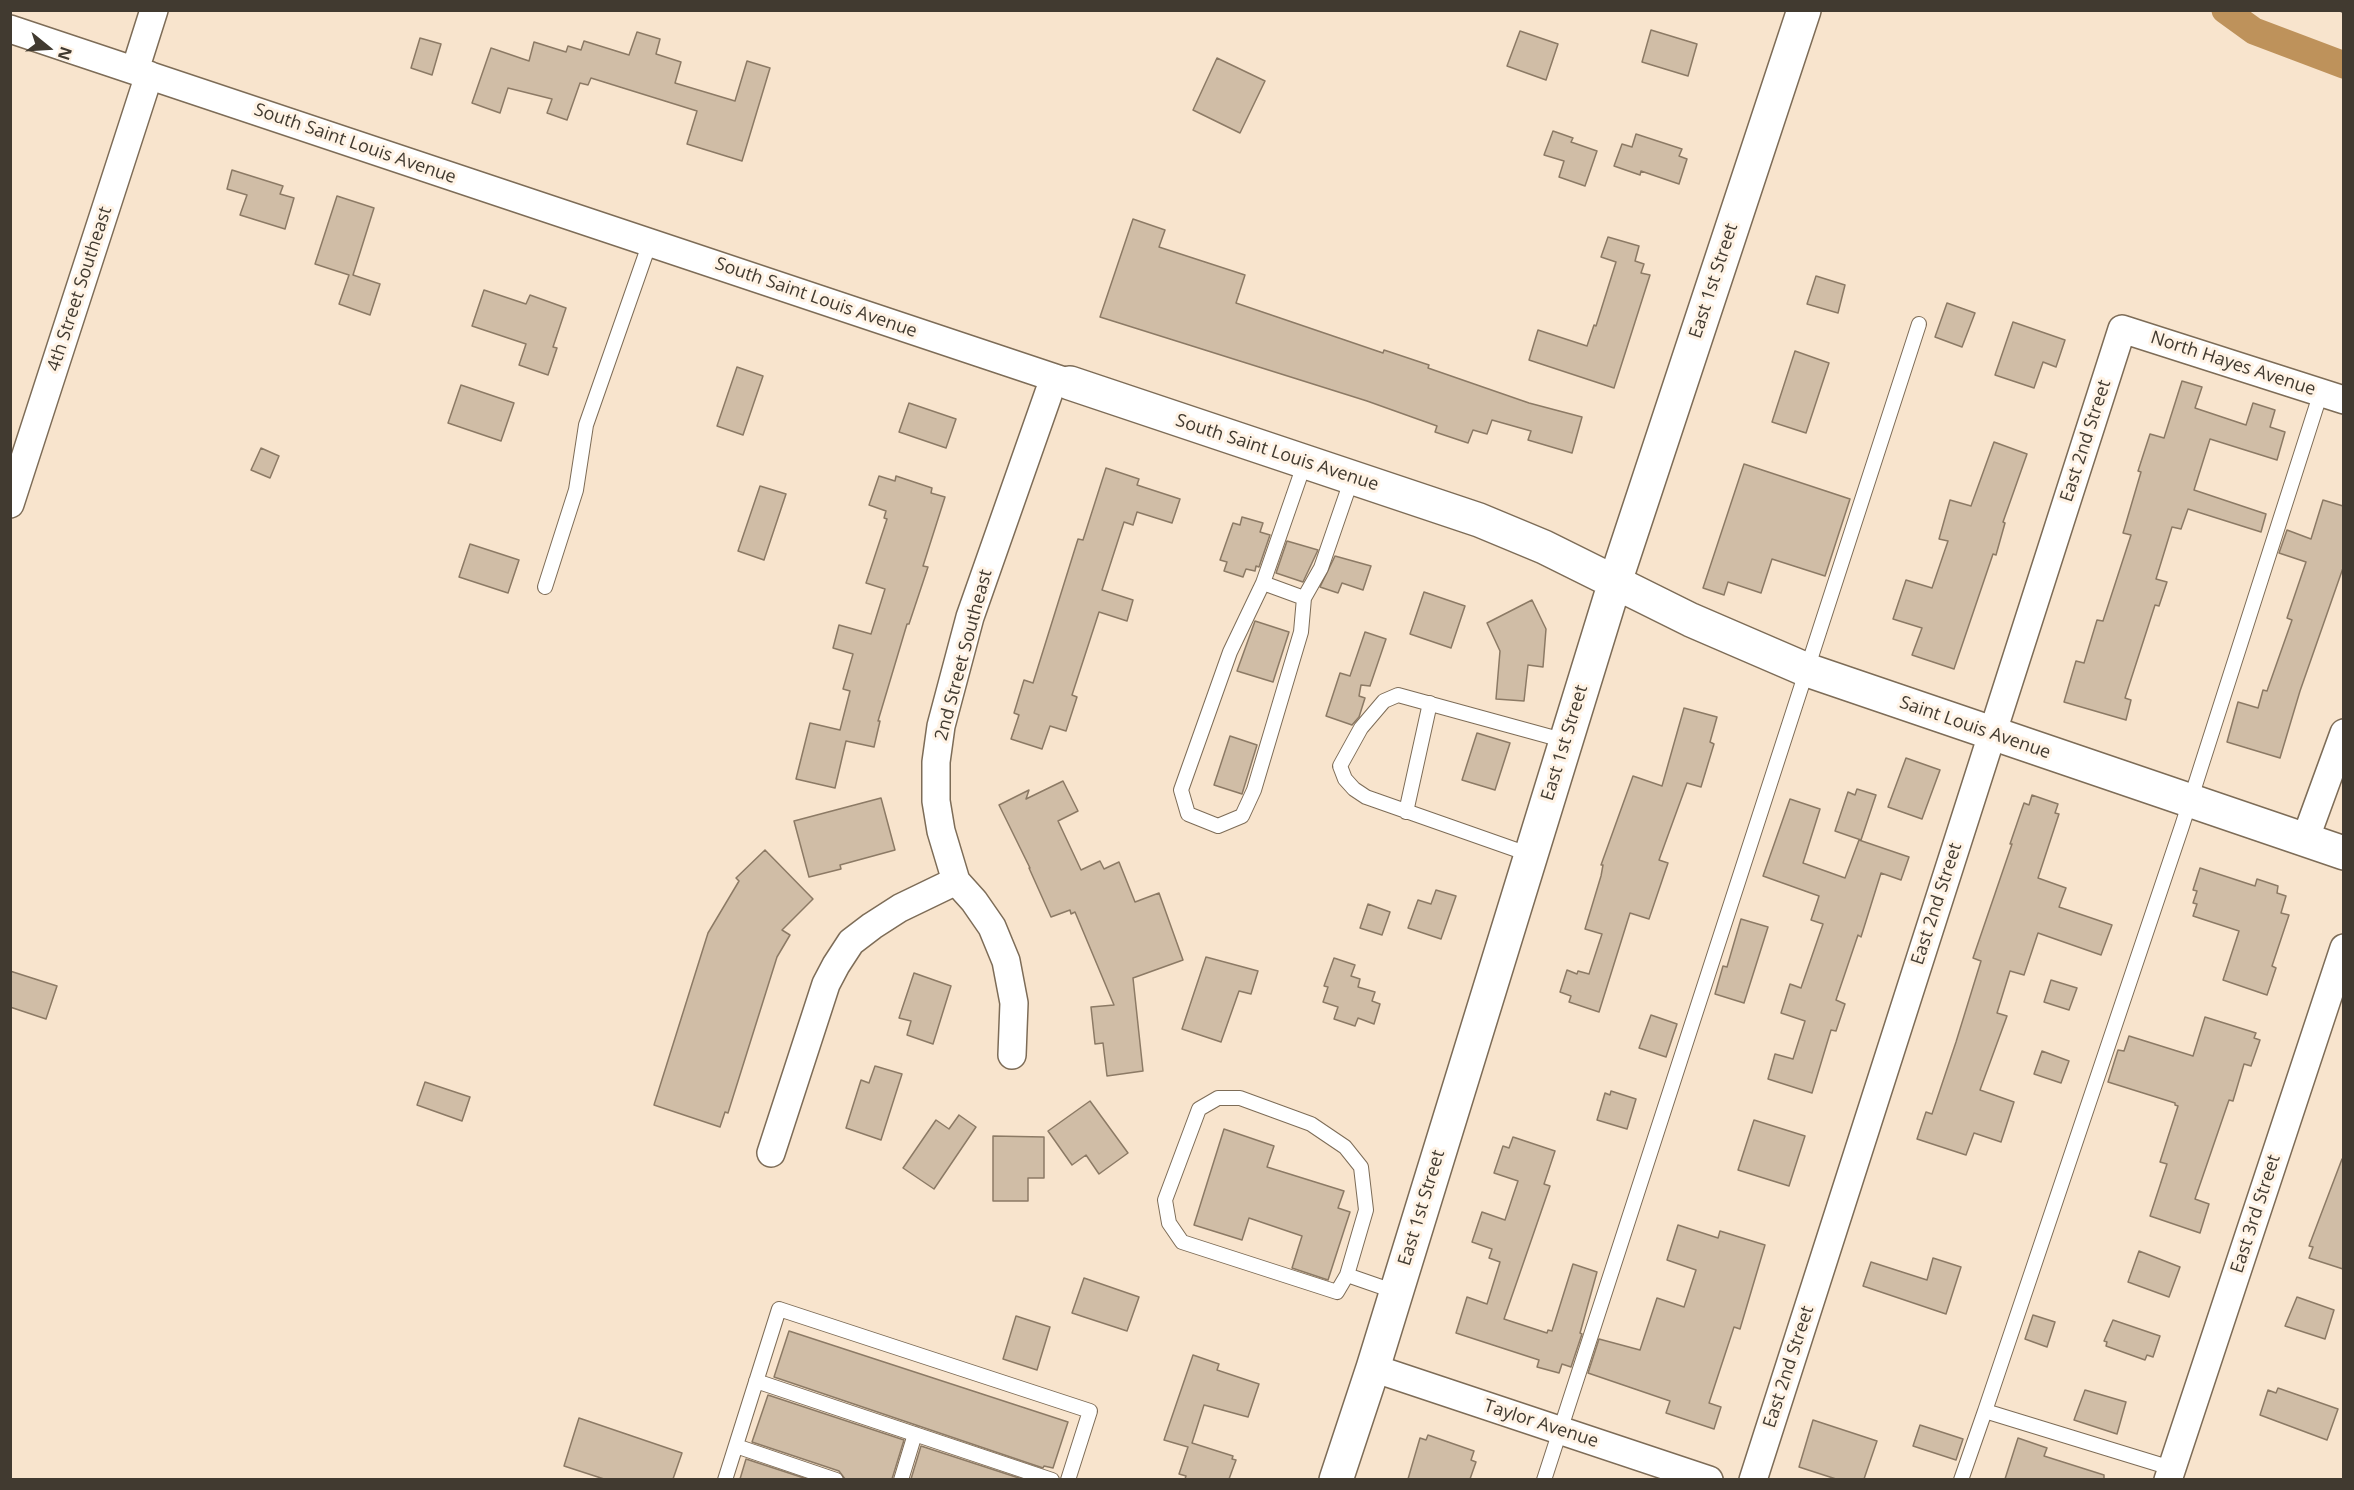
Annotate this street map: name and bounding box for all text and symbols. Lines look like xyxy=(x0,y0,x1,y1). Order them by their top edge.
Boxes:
north arrow xyxy=(18,18,78,78)
text: N xyxy=(53,44,78,63)
street label: South Saint Louis Avenue xyxy=(251,99,459,189)
street label: 4th Street Southeast xyxy=(43,204,117,374)
street label: East 1st Street xyxy=(1685,221,1743,341)
street label: South Saint Louis Avenue xyxy=(712,253,920,343)
street label: North Hayes Avenue xyxy=(2148,327,2318,401)
street label: East 2nd Street xyxy=(2056,377,2116,505)
street label: South Saint Louis Avenue xyxy=(1173,410,1381,496)
street label: 2nd Street Southeast xyxy=(931,567,997,743)
street label: East 1st Street xyxy=(1537,683,1593,803)
street label: Saint Louis Avenue xyxy=(1897,692,2053,764)
street label: East 2nd Street xyxy=(1907,840,1967,968)
street label: East 1st Street xyxy=(1394,1148,1450,1268)
street label: East 3rd Street xyxy=(2227,1152,2285,1276)
street label: East 2nd Street xyxy=(1759,1303,1819,1431)
street label: Taylor Avenue xyxy=(1481,1395,1601,1453)

